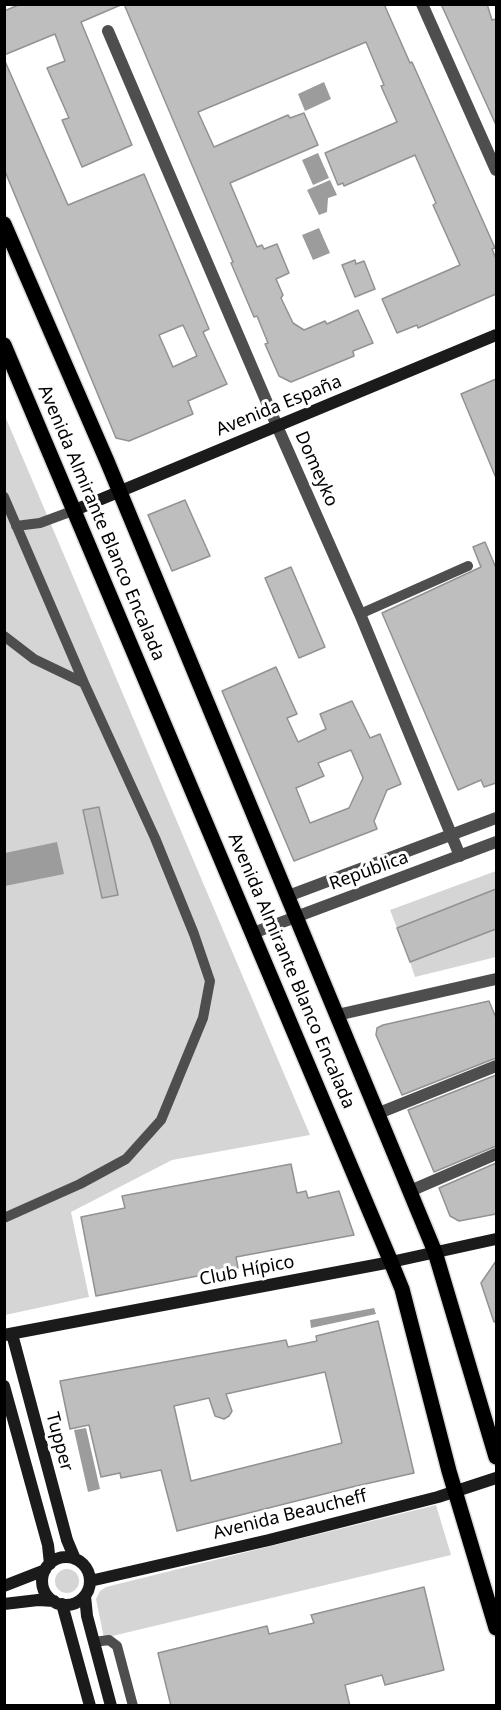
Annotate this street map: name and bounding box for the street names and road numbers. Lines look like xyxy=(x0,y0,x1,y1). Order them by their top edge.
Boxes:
street label: Avenida España xyxy=(213,371,345,441)
street label: Avenida Almirante Blanco Encalada xyxy=(33,382,169,664)
street label: Domeyko xyxy=(290,428,342,510)
street label: Avenida Almirante Blanco Encalada xyxy=(223,830,359,1112)
street label: República xyxy=(326,847,412,895)
street label: Club Hípico xyxy=(198,1251,296,1291)
street label: Tupper xyxy=(41,1410,77,1474)
street label: Avenida Beaucheff xyxy=(211,1485,369,1545)

